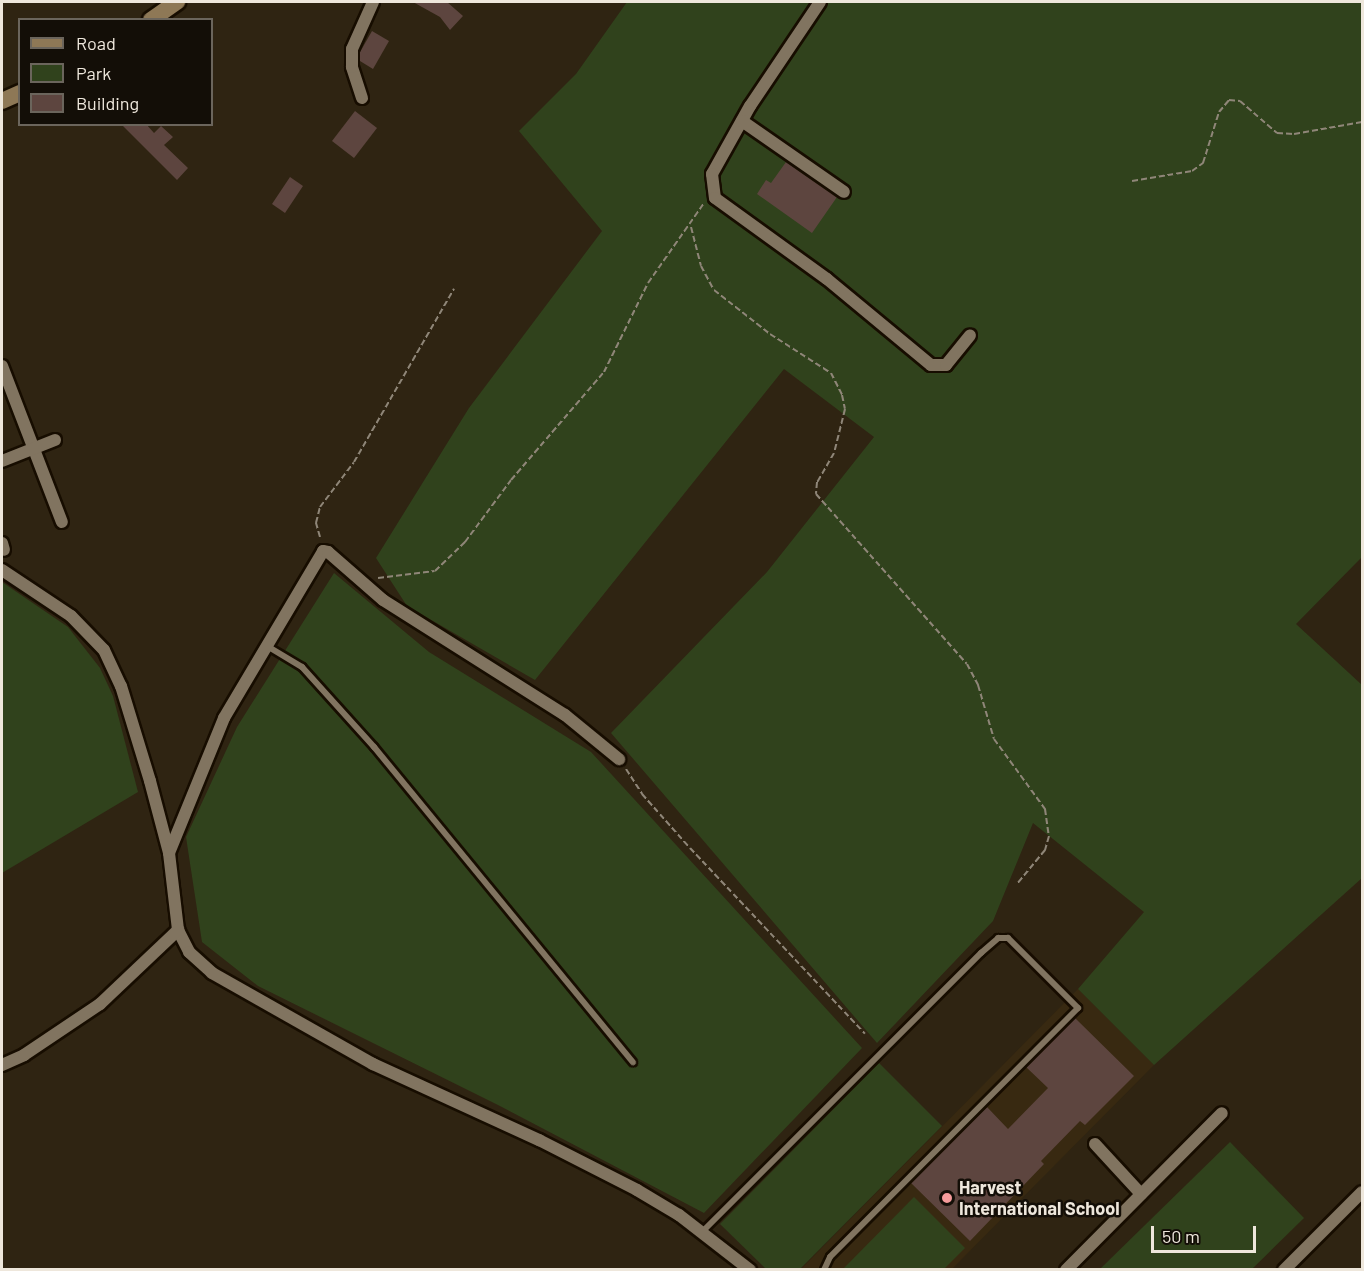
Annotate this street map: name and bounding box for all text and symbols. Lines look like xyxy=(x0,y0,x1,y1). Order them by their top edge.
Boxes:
legend xyxy=(18,18,213,126)
text: Road xyxy=(76,32,116,54)
text: Park xyxy=(76,62,111,84)
text: Building xyxy=(76,92,139,114)
place label: Harvest International School xyxy=(959,1177,1120,1220)
marker: Harvest International School xyxy=(940,1191,954,1205)
scale bar xyxy=(1154,1214,1259,1252)
text: 50 m xyxy=(1162,1225,1200,1247)

